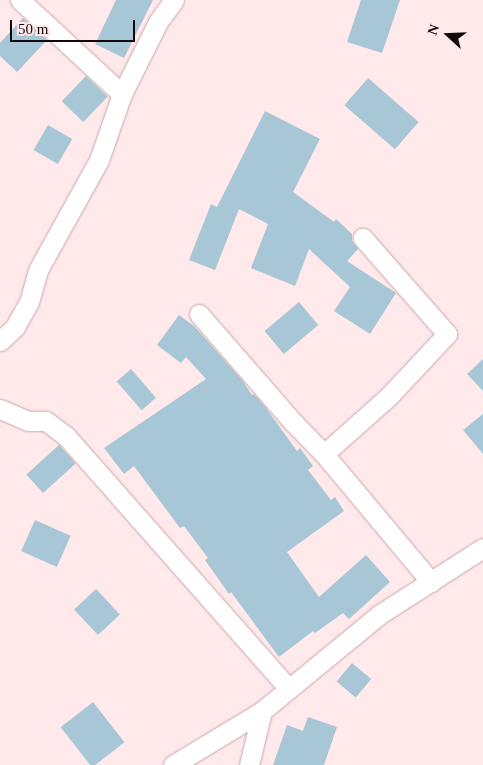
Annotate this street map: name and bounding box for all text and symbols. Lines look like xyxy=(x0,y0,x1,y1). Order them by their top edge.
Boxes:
scale bar xyxy=(12,10,138,42)
north arrow xyxy=(423,10,473,60)
text: 50 m xyxy=(18,21,48,37)
text: N xyxy=(425,22,442,37)

